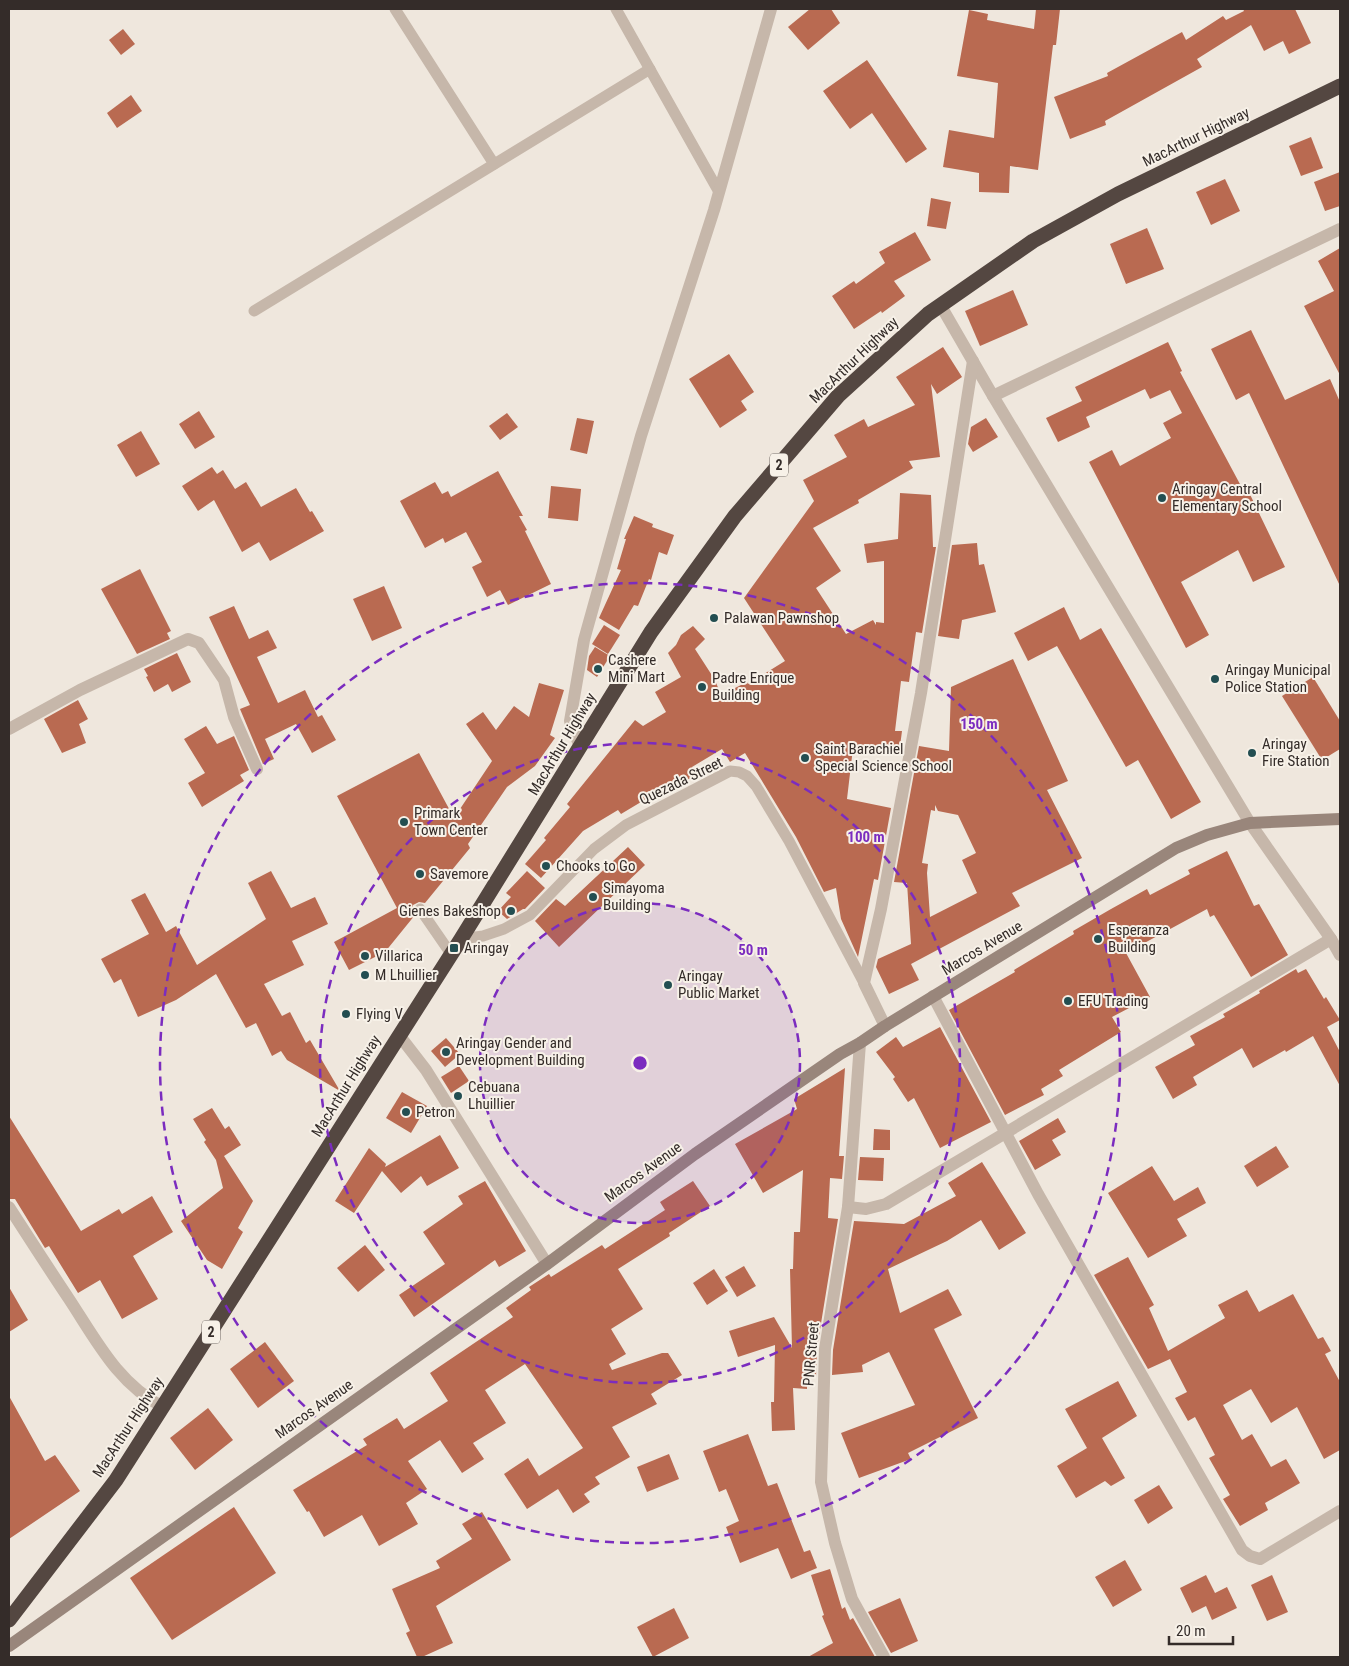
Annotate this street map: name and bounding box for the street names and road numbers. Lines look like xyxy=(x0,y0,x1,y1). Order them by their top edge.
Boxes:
street label: MacArthur Highway xyxy=(1140,103,1252,171)
street label: MacArthur Highway xyxy=(806,313,902,407)
road number: 2 xyxy=(770,454,788,476)
street label: MacArthur Highway xyxy=(524,689,600,799)
street label: Quezada Street xyxy=(636,753,726,809)
street label: Marcos Avenue xyxy=(938,917,1026,979)
street label: MacArthur Highway xyxy=(308,1032,384,1140)
street label: Marcos Avenue xyxy=(601,1138,685,1206)
road number: 2 xyxy=(202,1320,220,1344)
street label: PNR Street xyxy=(799,1321,823,1387)
street label: MacArthur Highway xyxy=(89,1373,167,1481)
street label: Marcos Avenue xyxy=(272,1376,356,1442)

